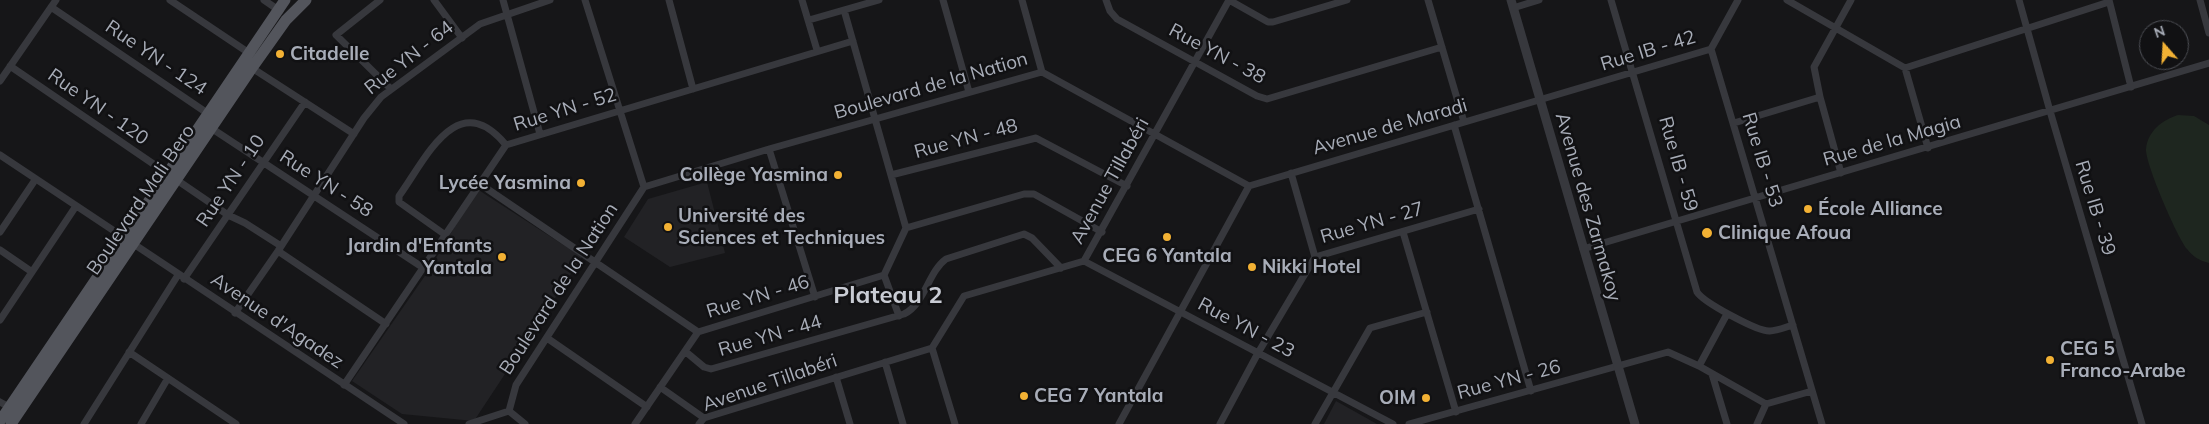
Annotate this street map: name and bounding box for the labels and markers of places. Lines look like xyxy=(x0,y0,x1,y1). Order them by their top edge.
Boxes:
place label: Citadelle xyxy=(290,43,369,65)
marker: Citadelle xyxy=(274,48,286,60)
place label: Collège Yasmina xyxy=(680,164,828,186)
marker: Collège Yasmina xyxy=(832,169,844,181)
place label: Lycée Yasmina xyxy=(439,172,571,194)
marker: Lycée Yasmina xyxy=(575,177,587,189)
place label: École Alliance xyxy=(1818,198,1943,220)
marker: École Alliance xyxy=(1802,203,1814,215)
place label: Université des Sciences et Techniques xyxy=(678,205,885,249)
marker: Université des Sciences et Techniques xyxy=(662,221,674,233)
place label: Clinique Afoua xyxy=(1718,222,1851,244)
marker: Clinique Afoua xyxy=(1700,226,1714,240)
marker: CEG 6 Yantala xyxy=(1161,231,1173,243)
place label: Jardin d'Enfants Yantala xyxy=(347,235,492,279)
place label: CEG 6 Yantala xyxy=(1102,245,1232,267)
marker: Jardin d'Enfants Yantala xyxy=(496,251,508,263)
place label: Nikki Hotel xyxy=(1262,256,1361,278)
marker: Nikki Hotel xyxy=(1246,261,1258,273)
place label: CEG 5 Franco-Arabe xyxy=(2060,338,2186,382)
marker: CEG 5 Franco-Arabe xyxy=(2044,354,2056,366)
place label: CEG 7 Yantala xyxy=(1034,385,1164,407)
place label: OIM xyxy=(1379,387,1416,409)
marker: CEG 7 Yantala xyxy=(1018,390,1030,402)
marker: OIM xyxy=(1420,392,1432,404)

